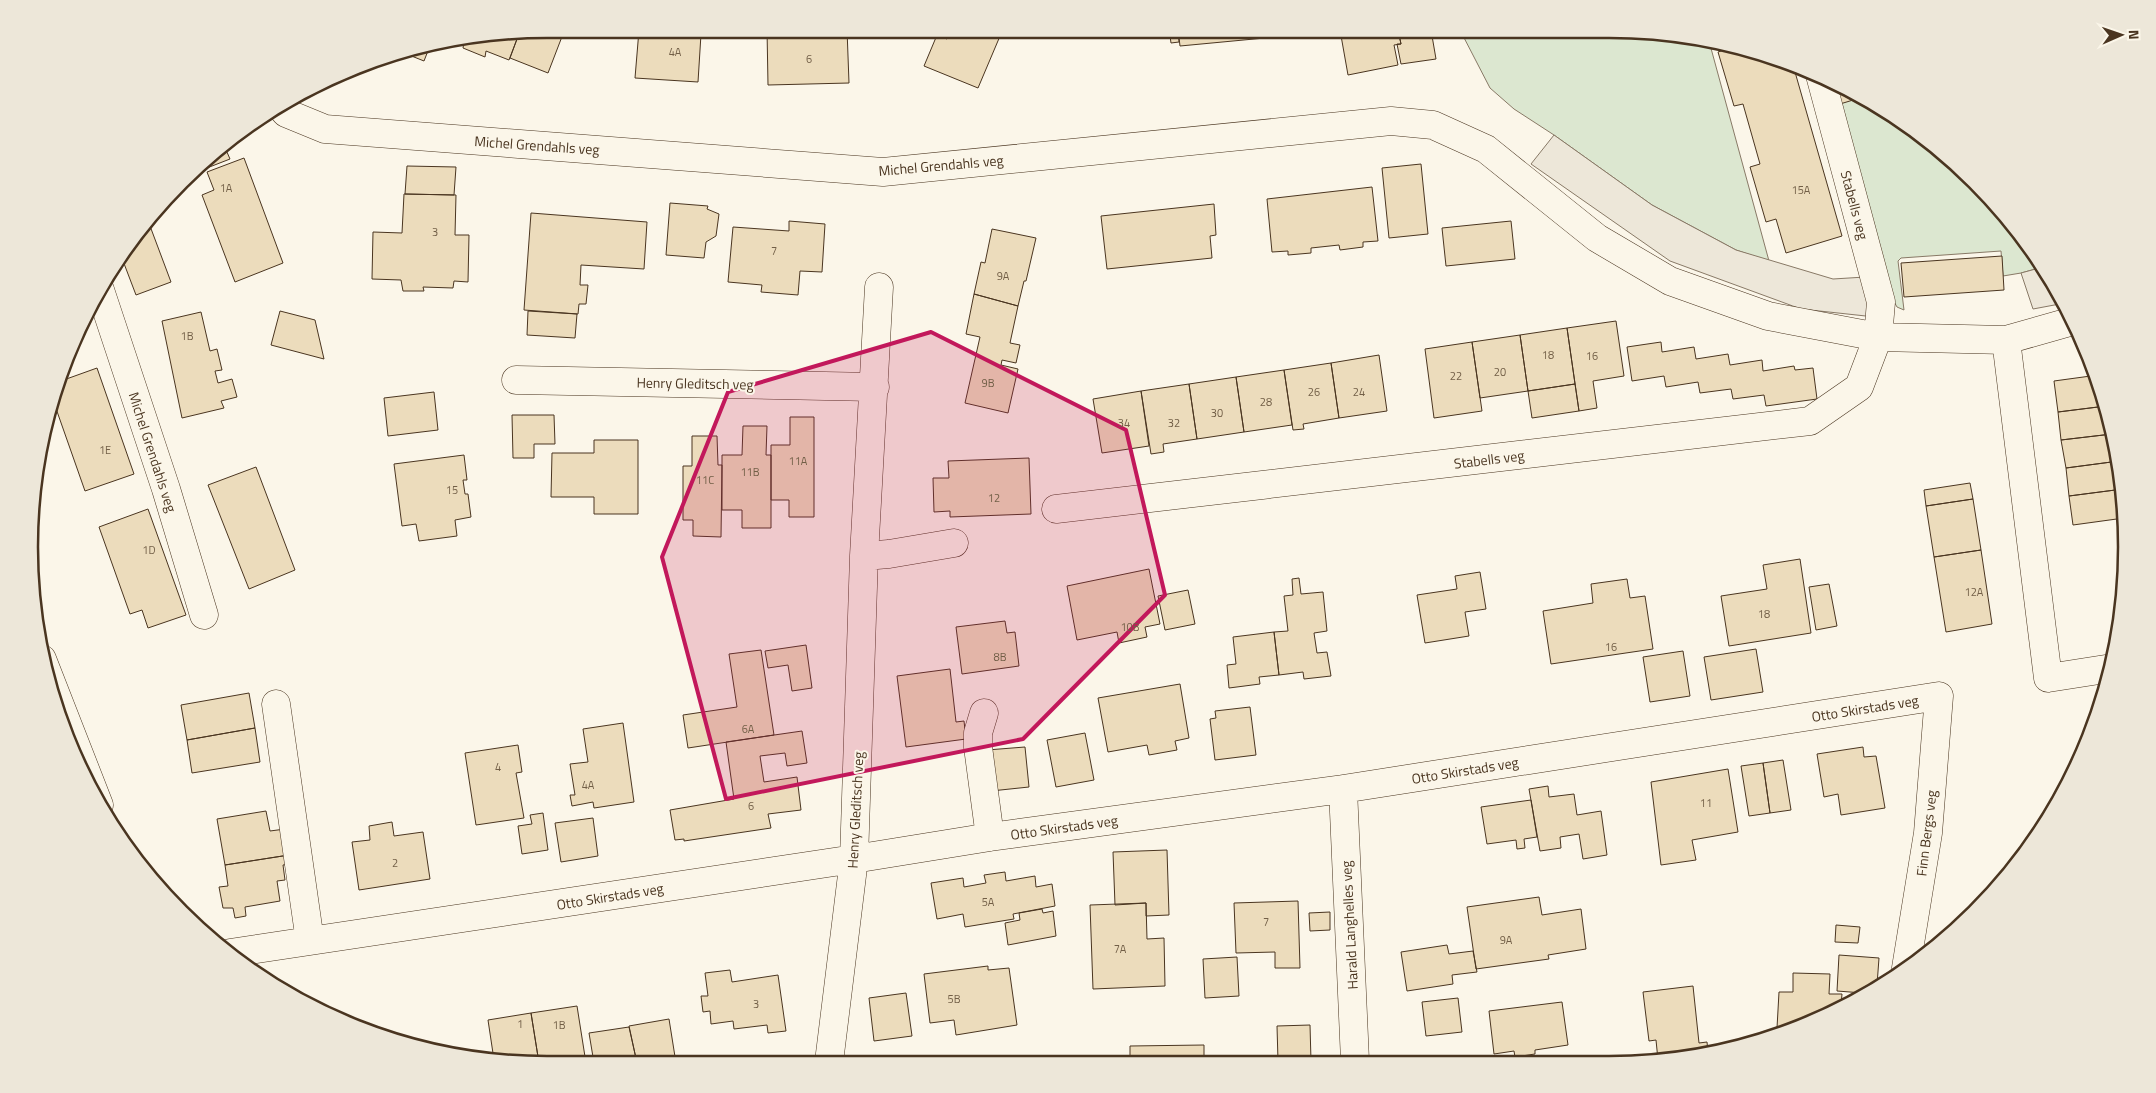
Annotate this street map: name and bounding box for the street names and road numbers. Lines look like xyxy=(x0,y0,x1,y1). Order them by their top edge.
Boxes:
street label: Michel Grendahls veg xyxy=(474,130,600,160)
street label: Michel Grendahls veg xyxy=(878,149,1004,181)
street label: Stabells veg xyxy=(1836,168,1874,242)
street label: Henry Gleditsch veg xyxy=(636,371,754,395)
street label: Michel Grendahls veg xyxy=(124,389,182,515)
street label: Stabells veg xyxy=(1453,444,1525,474)
street label: Otto Skirstads veg xyxy=(1810,689,1920,727)
street label: Henry Gleditsch veg xyxy=(841,751,869,869)
street label: Otto Skirstads veg xyxy=(1410,751,1520,789)
street label: Finn Bergs veg xyxy=(1910,789,1942,877)
street label: Otto Skirstads veg xyxy=(1009,809,1119,845)
street label: Harald Langhelles veg xyxy=(1335,860,1363,990)
street label: Otto Skirstads veg xyxy=(555,877,665,915)

